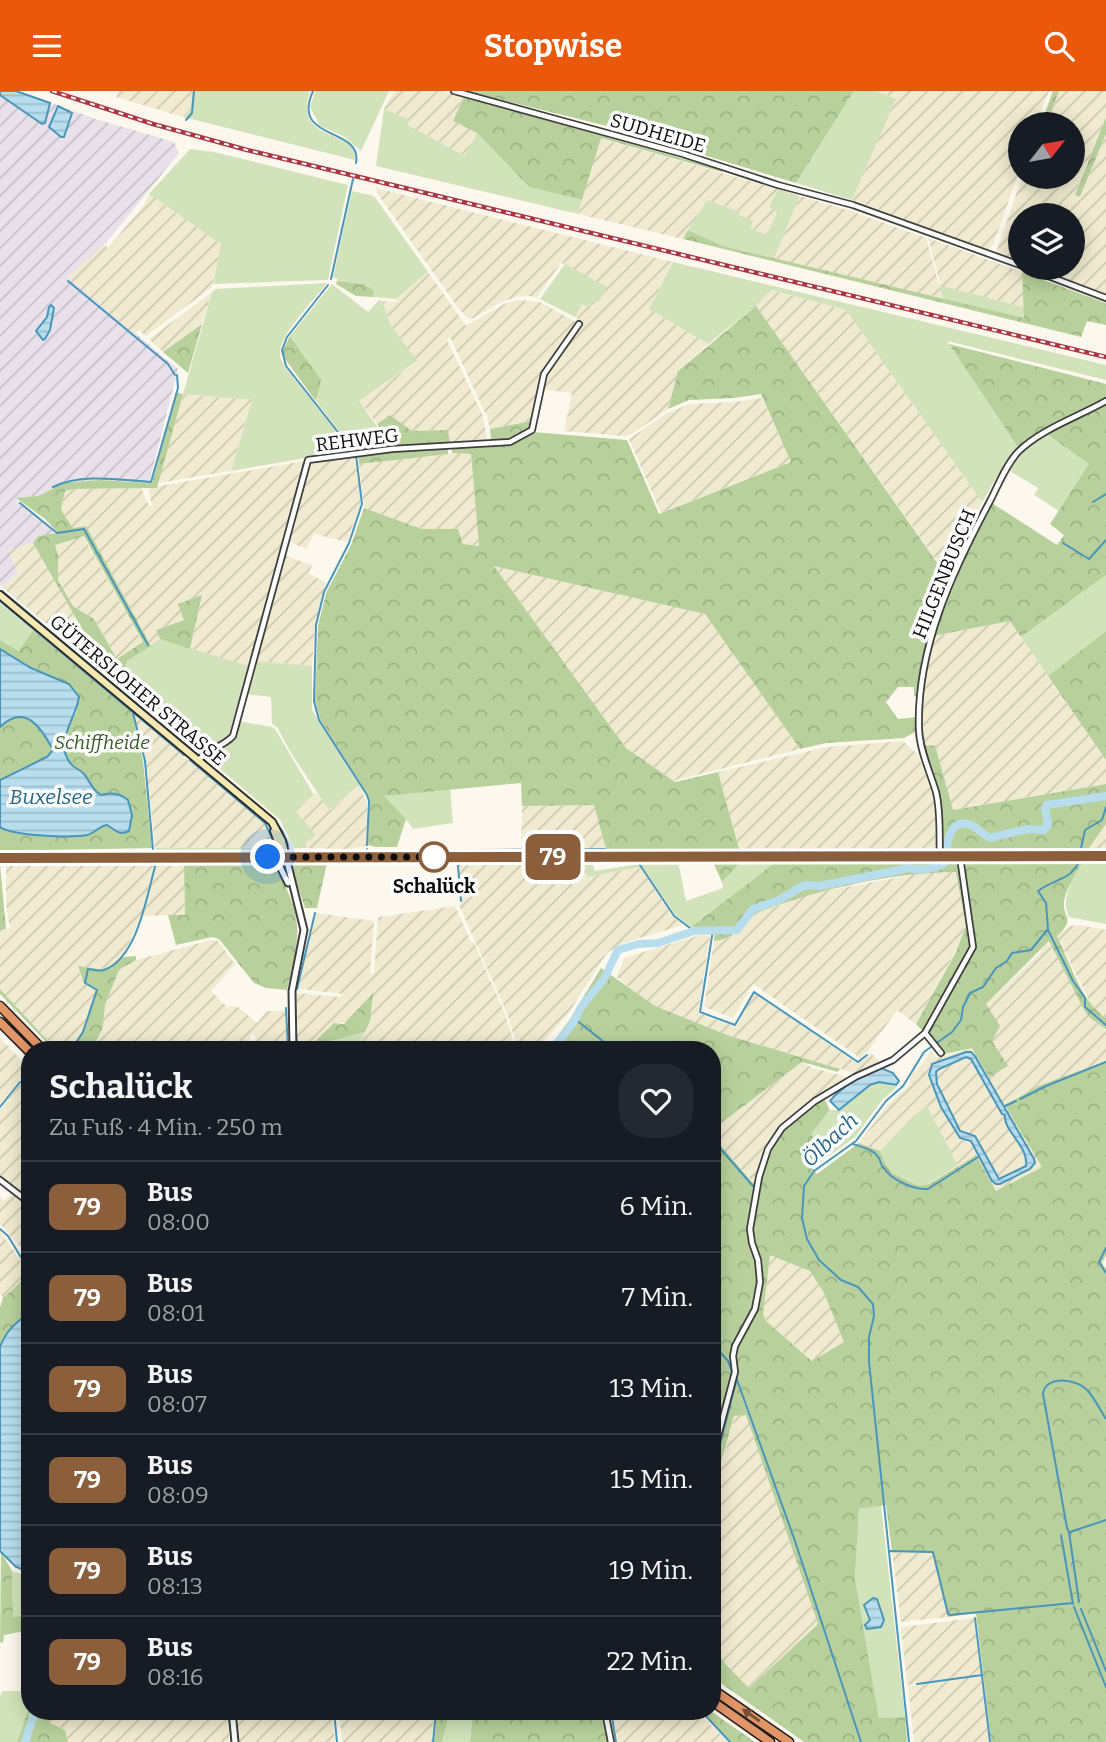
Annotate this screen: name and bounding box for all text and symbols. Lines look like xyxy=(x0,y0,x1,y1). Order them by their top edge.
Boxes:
icon: menu xyxy=(28,27,66,65)
text: Stopwise xyxy=(484,27,622,65)
icon: search xyxy=(1040,27,1078,65)
street label: SUDHEIDE xyxy=(608,108,708,158)
north arrow xyxy=(1008,112,1085,189)
map controls xyxy=(1008,112,1085,280)
button: layers xyxy=(1008,203,1085,280)
street label: REHWEG xyxy=(314,424,400,456)
street label: HILGENBUSCH xyxy=(908,506,980,642)
street label: GÜTERSLOHER STRASSE xyxy=(45,610,231,770)
park label: Schiffheide xyxy=(54,731,150,754)
water label: Buxelsee xyxy=(9,784,93,810)
line badge: 79 xyxy=(522,834,584,880)
your location xyxy=(250,839,285,874)
marker: Schalück xyxy=(419,842,449,872)
text: 79 xyxy=(540,843,566,871)
place label: Schalück xyxy=(393,875,476,898)
button: heart xyxy=(619,1064,693,1138)
text: Schalück xyxy=(49,1067,192,1107)
water label: Ölbach xyxy=(796,1108,864,1172)
text: Zu Fuß · 4 Min. · 250 m xyxy=(49,1113,283,1141)
text: Bus xyxy=(147,1177,193,1208)
text: 6 Min. xyxy=(620,1191,693,1222)
text: 79 xyxy=(74,1193,101,1221)
text: 08:00 xyxy=(147,1208,210,1236)
text: Bus xyxy=(147,1268,193,1299)
text: 7 Min. xyxy=(622,1282,693,1313)
text: 79 xyxy=(74,1284,101,1312)
text: 08:01 xyxy=(147,1299,204,1327)
text: Bus xyxy=(147,1359,193,1390)
text: 13 Min. xyxy=(609,1373,693,1404)
text: 79 xyxy=(74,1375,101,1403)
text: 08:07 xyxy=(147,1390,207,1418)
text: Bus xyxy=(147,1450,193,1481)
text: 15 Min. xyxy=(610,1464,693,1495)
text: 79 xyxy=(74,1466,101,1494)
text: 08:09 xyxy=(147,1481,209,1509)
text: Bus xyxy=(147,1541,193,1572)
text: 19 Min. xyxy=(609,1555,693,1586)
text: 79 xyxy=(74,1557,101,1585)
text: 08:13 xyxy=(147,1572,203,1600)
text: Bus xyxy=(147,1632,193,1663)
text: 22 Min. xyxy=(606,1646,693,1677)
text: 79 xyxy=(74,1648,101,1676)
text: 08:16 xyxy=(147,1663,203,1691)
one-way arrow xyxy=(741,1709,760,1722)

